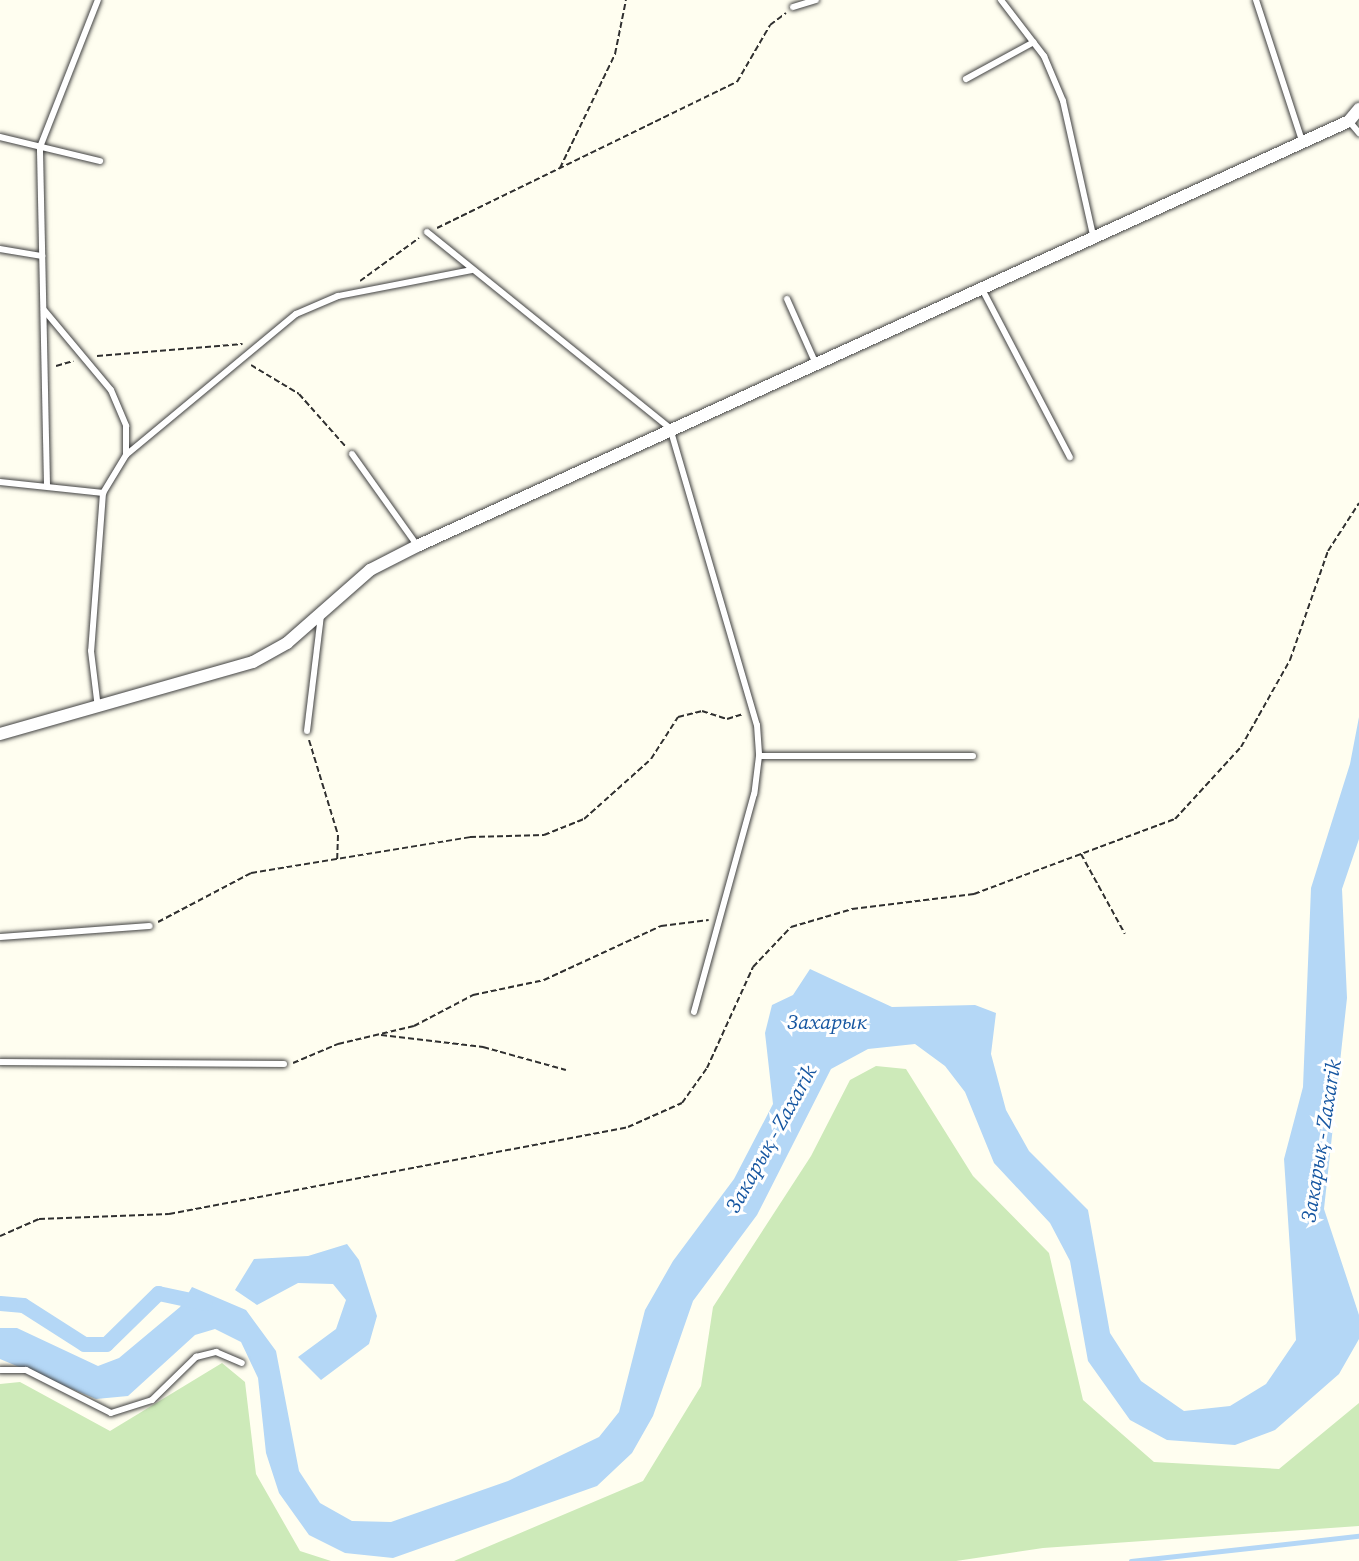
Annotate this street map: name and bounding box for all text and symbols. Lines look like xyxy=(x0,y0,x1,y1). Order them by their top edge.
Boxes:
water label: Захарык xyxy=(787,1009,867,1035)
water label: Закарық - Zaxarik xyxy=(1296,1058,1346,1224)
water label: Закарық - Zaxarik xyxy=(720,1061,822,1217)

